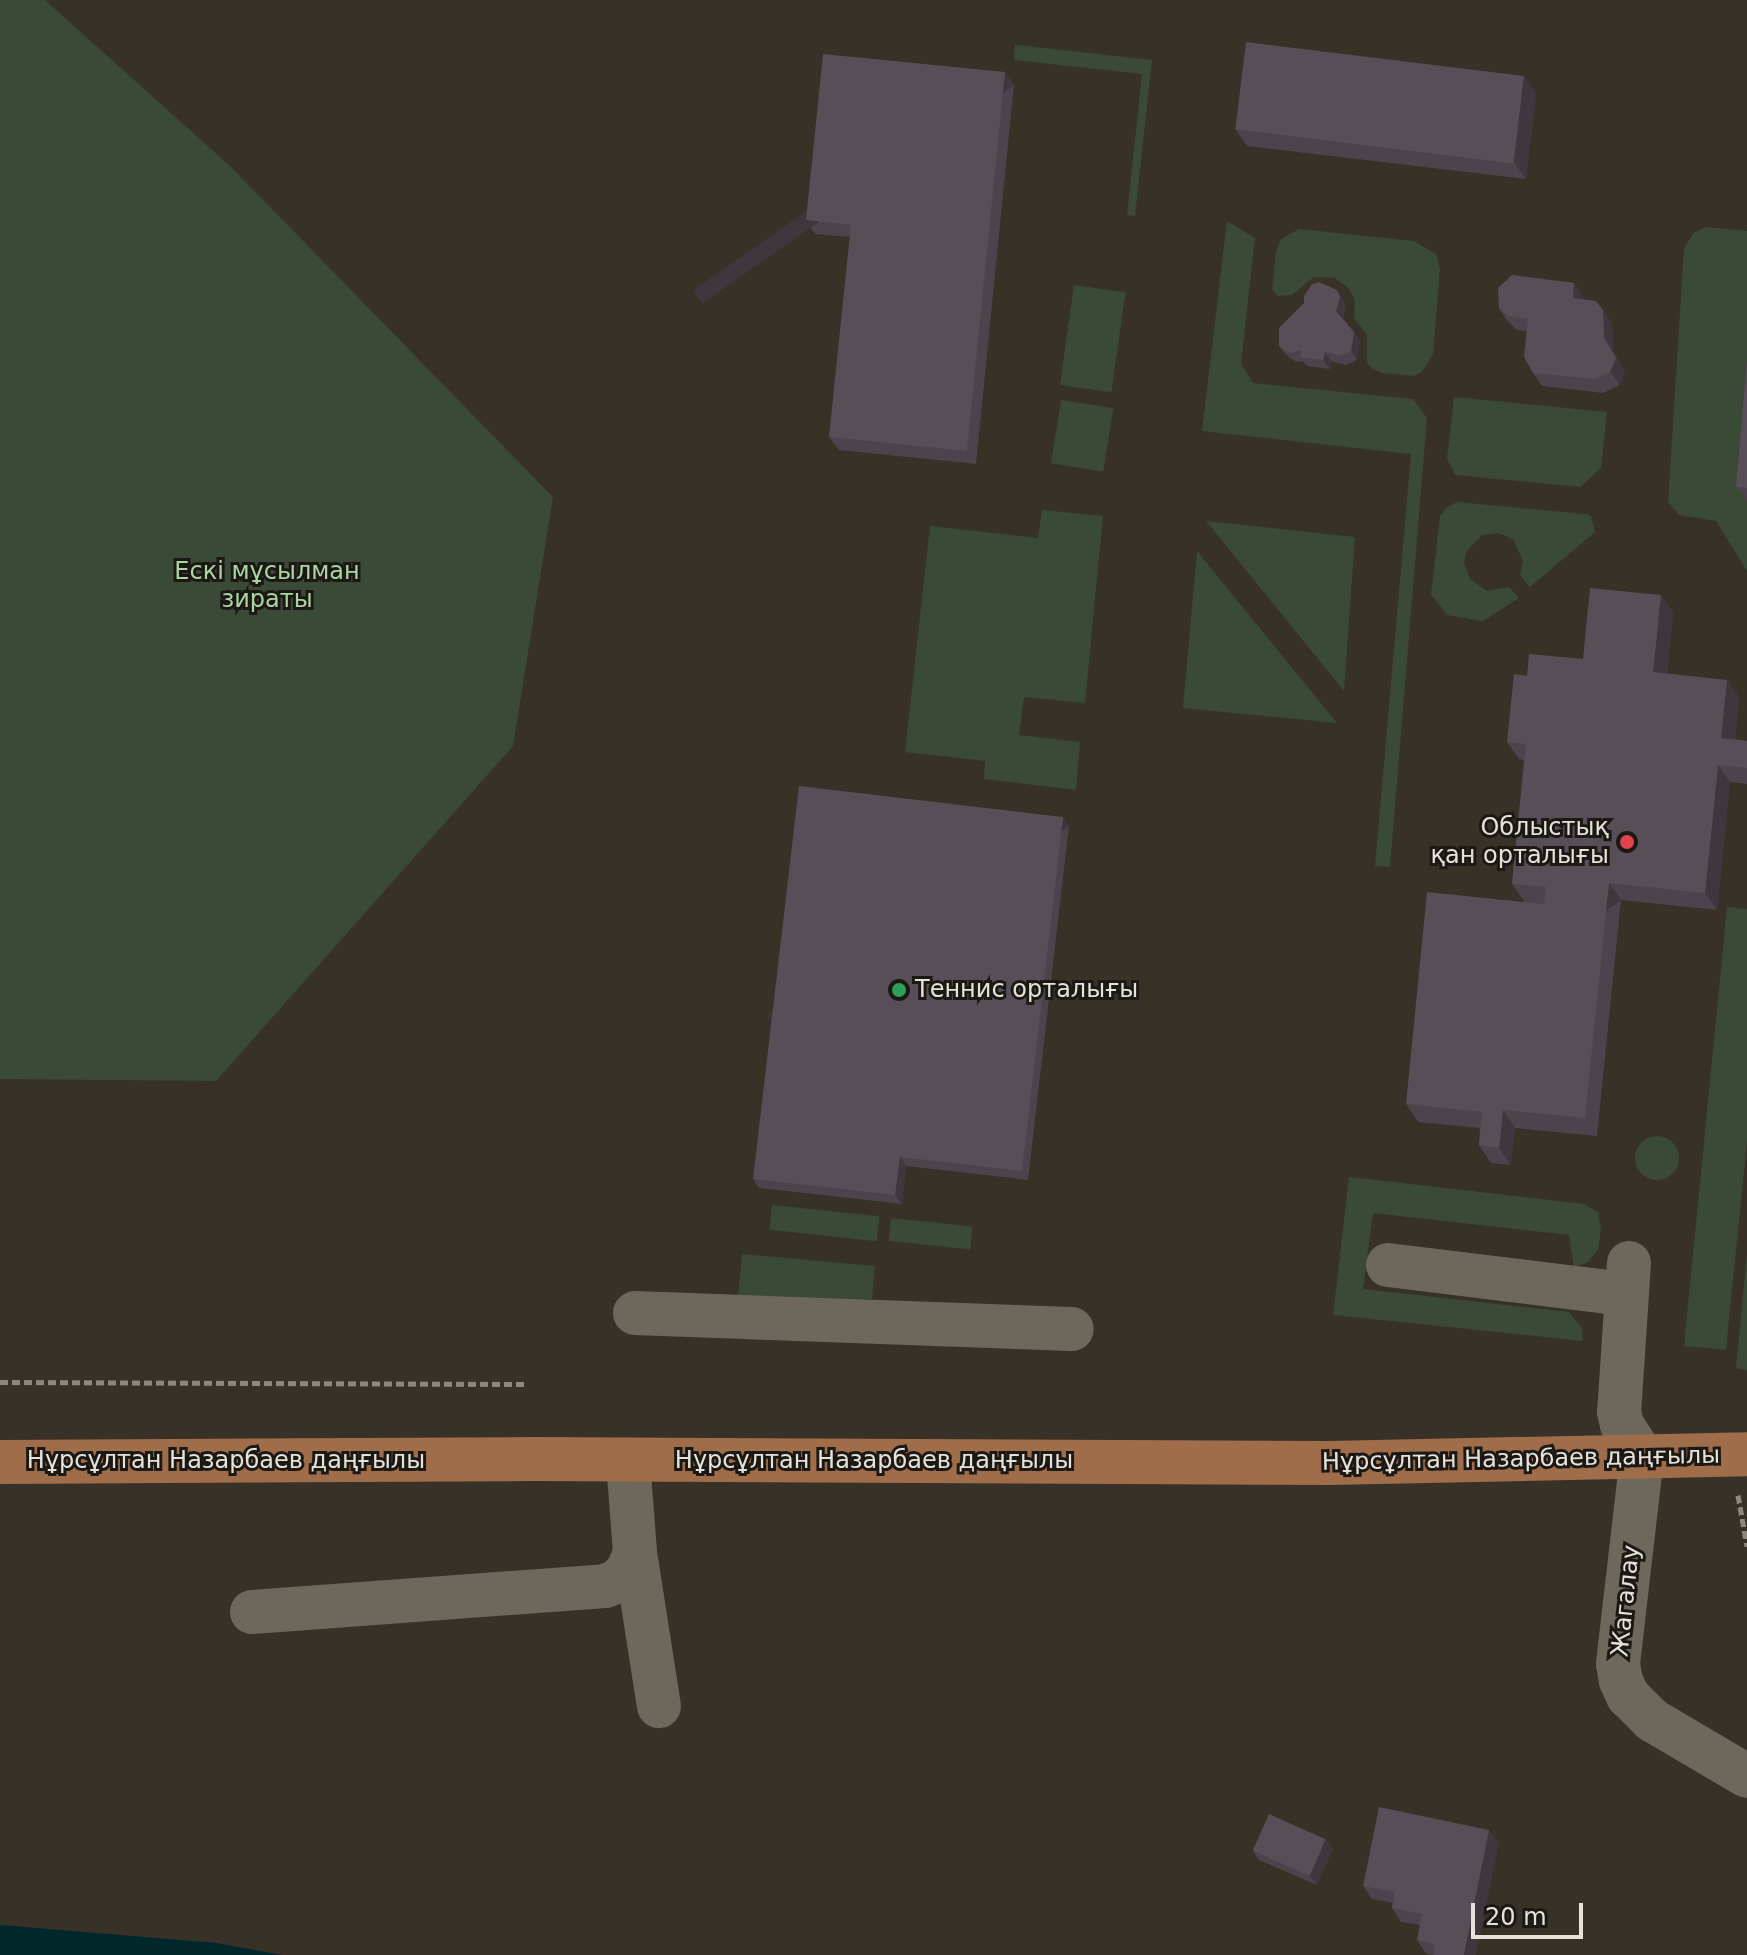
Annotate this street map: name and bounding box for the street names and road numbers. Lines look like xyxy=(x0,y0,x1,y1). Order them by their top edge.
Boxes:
street label: Нұрсұлтан Назарбаев даңғылы xyxy=(1322,1441,1720,1477)
street label: Нұрсұлтан Назарбаев даңғылы xyxy=(27,1447,425,1475)
street label: Нұрсұлтан Назарбаев даңғылы xyxy=(675,1447,1073,1475)
street label: Жагалау xyxy=(1606,1544,1646,1658)

